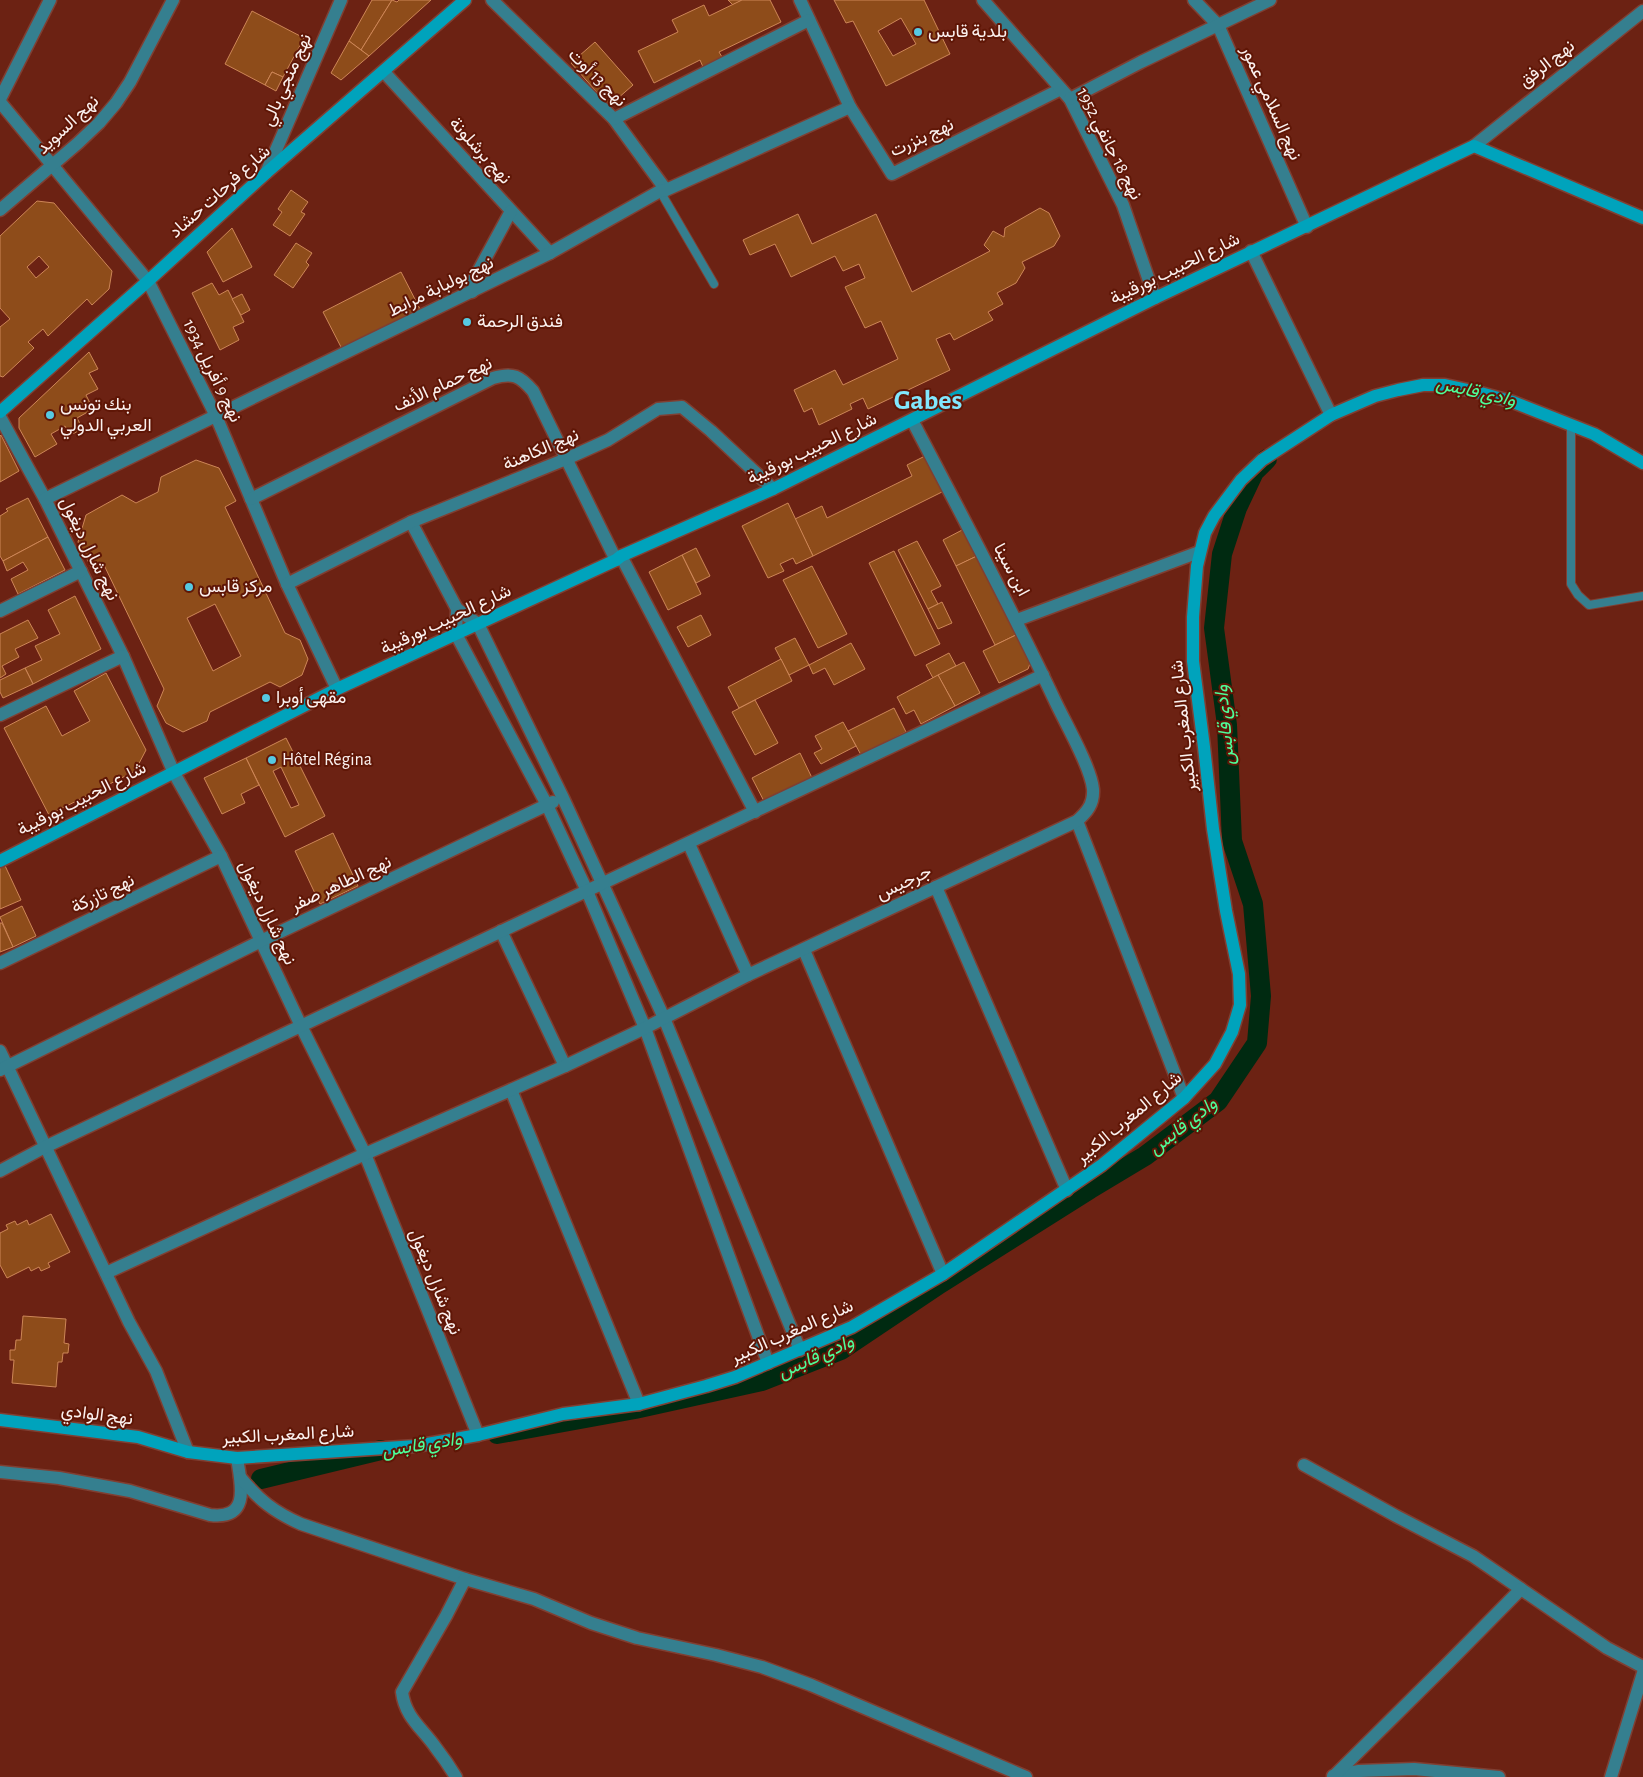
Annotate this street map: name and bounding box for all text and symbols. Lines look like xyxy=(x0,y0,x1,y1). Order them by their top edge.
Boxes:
place label: بلدية قابس xyxy=(928,23,1007,42)
marker: بلدية قابس xyxy=(912,26,924,38)
street label: نهج منجي بالي xyxy=(259,31,320,131)
street label: نهج الرفق xyxy=(1516,37,1579,93)
street label: نهج السلامي عمور xyxy=(1233,42,1304,165)
street label: نهج 13 أوت xyxy=(563,44,631,112)
street label: نهج 18 جانفي 1952 xyxy=(1069,85,1145,205)
street label: نهج السويد xyxy=(34,92,104,159)
street label: نهج برشلونة xyxy=(444,114,514,189)
street label: نهج بنزرت xyxy=(887,115,957,162)
street label: شارع فرحات حشاد xyxy=(166,142,275,243)
street label: شارع الحبيب بورقيبة xyxy=(1107,230,1244,310)
street label: نهج بولبابة مرابط xyxy=(385,254,498,322)
place label: فندق الرحمة xyxy=(477,313,563,332)
street label: نهج 9 أفريل 1934 xyxy=(178,316,246,426)
marker: فندق الرحمة xyxy=(461,316,473,328)
street label: نهج حمام الأنف xyxy=(390,353,496,417)
water label: وادي قابس xyxy=(1433,374,1518,415)
district label: Gabes xyxy=(894,387,962,415)
place label: بنك تونس العربي الدولي xyxy=(60,396,152,440)
marker: بنك تونس العربي الدولي xyxy=(44,409,56,421)
street label: شارع الحبيب بورقيبة xyxy=(744,410,881,490)
street label: نهج الكاهنة xyxy=(500,426,582,476)
street label: نهج شارل ديغول xyxy=(54,494,122,604)
street label: ابن سينا xyxy=(989,541,1032,600)
place label: مركز قابس xyxy=(199,578,272,597)
marker: مركز قابس xyxy=(183,581,195,593)
street label: شارع الحبيب بورقيبة xyxy=(378,582,515,660)
street label: شارع المغرب الكبير xyxy=(1168,659,1202,794)
water label: وادي قابس xyxy=(1212,683,1243,766)
place label: مقهى أوبرا xyxy=(276,687,346,708)
marker: مقهى أوبرا xyxy=(260,692,272,704)
place label: Hôtel Régina xyxy=(282,751,372,769)
marker: Hôtel Régina xyxy=(266,754,278,766)
street label: شارع الحبيب بورقيبة xyxy=(15,759,150,841)
street label: نهج الطاهر صفر xyxy=(287,853,395,917)
street label: نهج شارل ديغول xyxy=(233,858,299,969)
street label: جرجيس xyxy=(874,862,935,904)
street label: نهج تازركة xyxy=(69,871,138,919)
street label: شارع المغرب الكبير xyxy=(1072,1069,1187,1170)
water label: وادي قابس xyxy=(1145,1093,1224,1162)
street label: نهج شارل ديغول xyxy=(404,1226,464,1338)
street label: شارع المغرب الكبير xyxy=(727,1297,857,1369)
water label: وادي قابس xyxy=(775,1332,859,1387)
street label: نهج الوادي xyxy=(59,1402,134,1433)
street label: شارع المغرب الكبير xyxy=(220,1423,355,1449)
water label: وادي قابس xyxy=(381,1429,465,1466)

